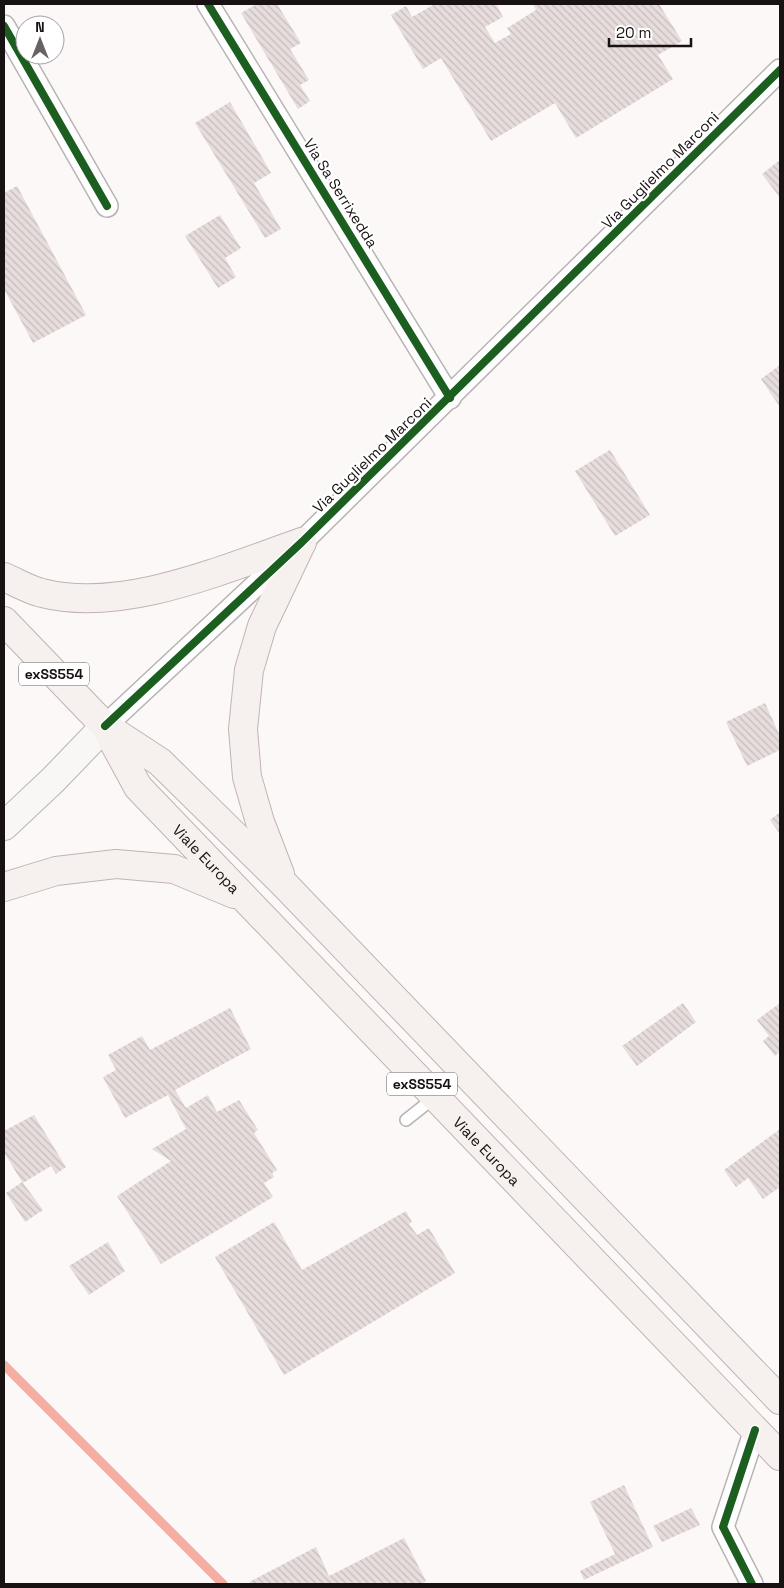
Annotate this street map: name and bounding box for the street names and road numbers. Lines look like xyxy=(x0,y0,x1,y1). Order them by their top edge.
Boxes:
street label: Via Guglielmo Marconi xyxy=(597,107,723,233)
street label: Via Sa Serrixedda xyxy=(300,135,382,252)
street label: Via Guglielmo Marconi xyxy=(309,393,435,517)
road number: exSS554 xyxy=(19,662,89,686)
street label: Viale Europa xyxy=(169,820,244,897)
road number: exSS554 xyxy=(387,1072,457,1096)
street label: Viale Europa xyxy=(449,1112,525,1190)

